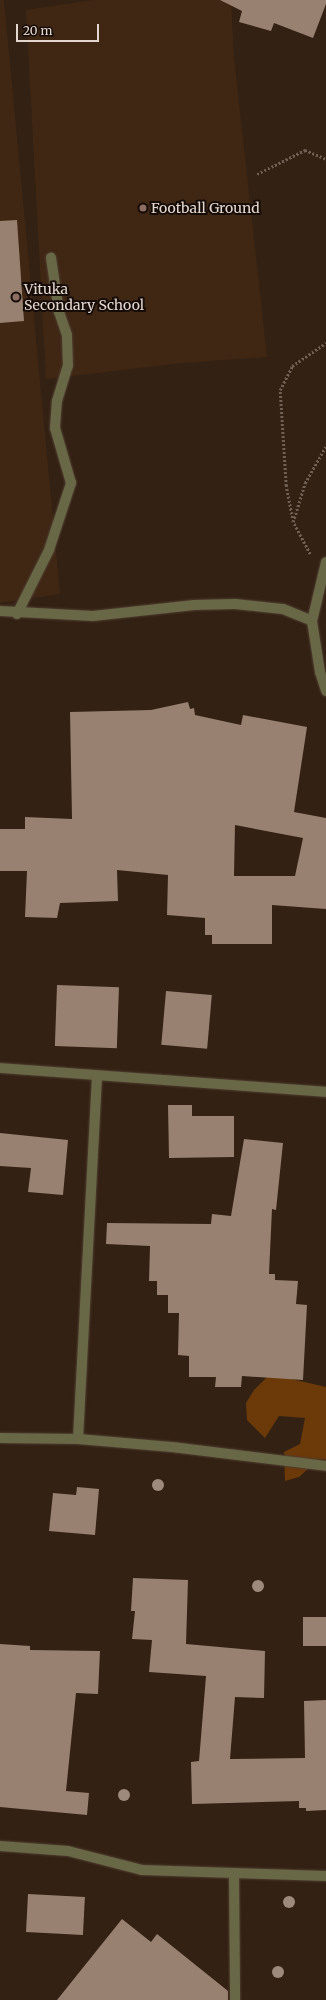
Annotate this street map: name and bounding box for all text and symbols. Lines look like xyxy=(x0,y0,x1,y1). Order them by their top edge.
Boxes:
scale bar xyxy=(18,16,101,42)
text: 20 m xyxy=(23,23,52,38)
place label: Football Ground xyxy=(151,200,260,216)
marker: Football Ground xyxy=(138,203,148,213)
place label: Vituka Secondary School xyxy=(24,281,144,314)
marker: Vituka Secondary School xyxy=(11,292,21,302)

